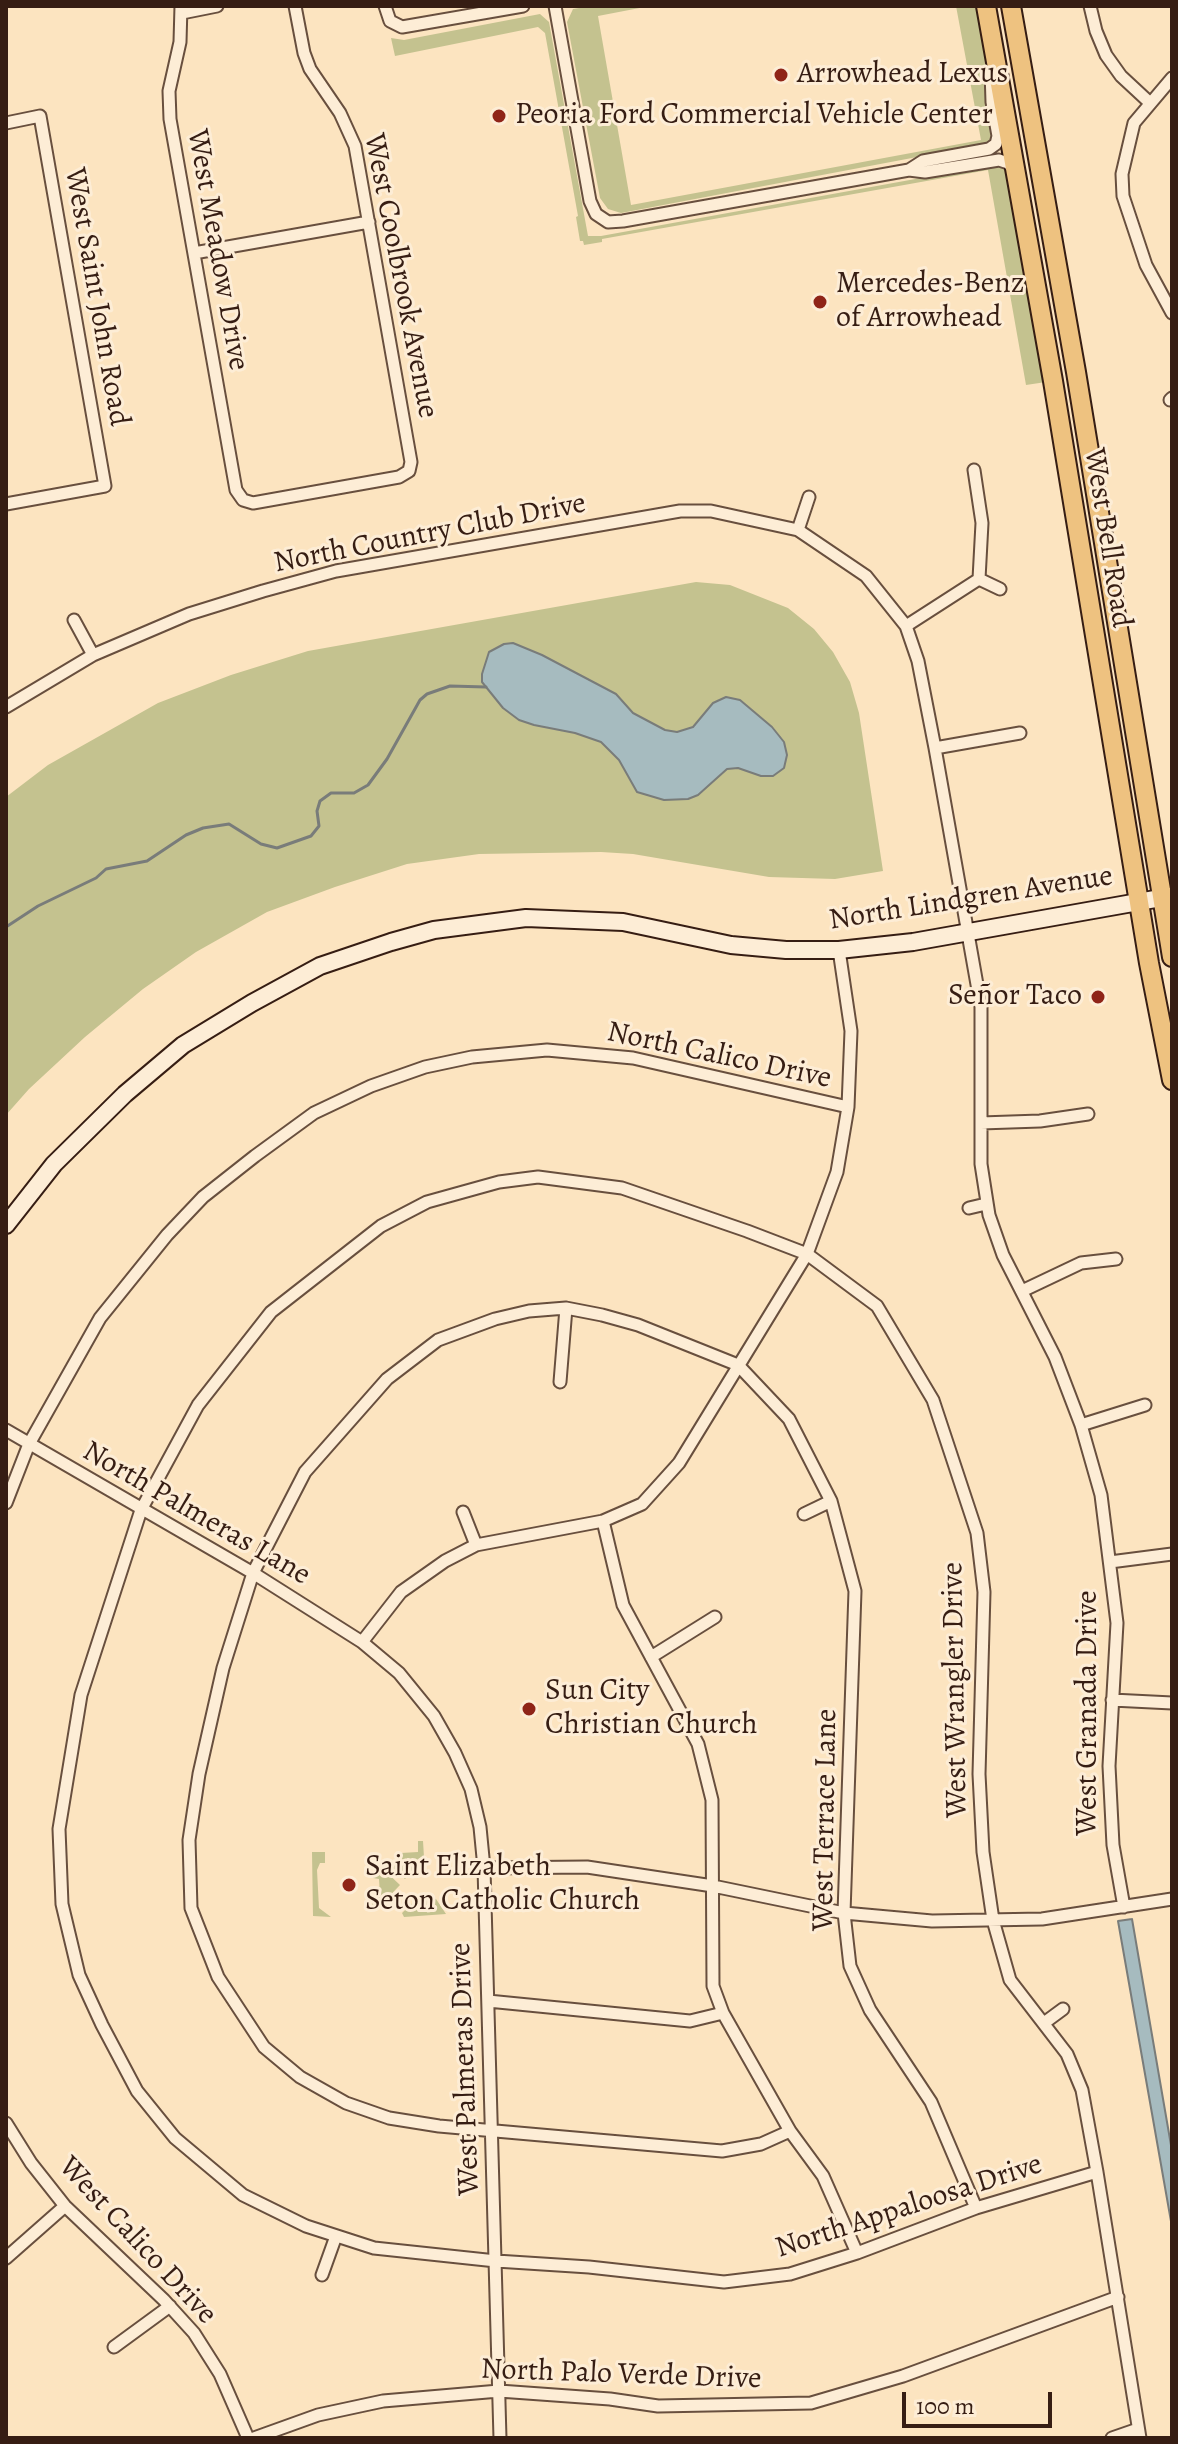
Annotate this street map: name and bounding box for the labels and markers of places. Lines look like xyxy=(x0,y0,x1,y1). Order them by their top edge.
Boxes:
place label: Arrowhead Lexus xyxy=(797,57,1008,93)
marker: Arrowhead Lexus xyxy=(772,66,790,84)
place label: Peoria Ford Commercial Vehicle Center xyxy=(515,98,993,134)
marker: Peoria Ford Commercial Vehicle Center xyxy=(490,107,508,125)
place label: Mercedes-Benz of Arrowhead xyxy=(836,267,1025,338)
marker: Mercedes-Benz of Arrowhead xyxy=(811,293,829,311)
place label: Señor Taco xyxy=(948,979,1082,1015)
marker: Señor Taco xyxy=(1089,988,1107,1006)
place label: Sun City Christian Church xyxy=(545,1674,757,1744)
marker: Sun City Christian Church xyxy=(520,1700,538,1718)
place label: Saint Elizabeth Seton Catholic Church xyxy=(365,1850,640,1920)
marker: Saint Elizabeth Seton Catholic Church xyxy=(340,1876,358,1894)

